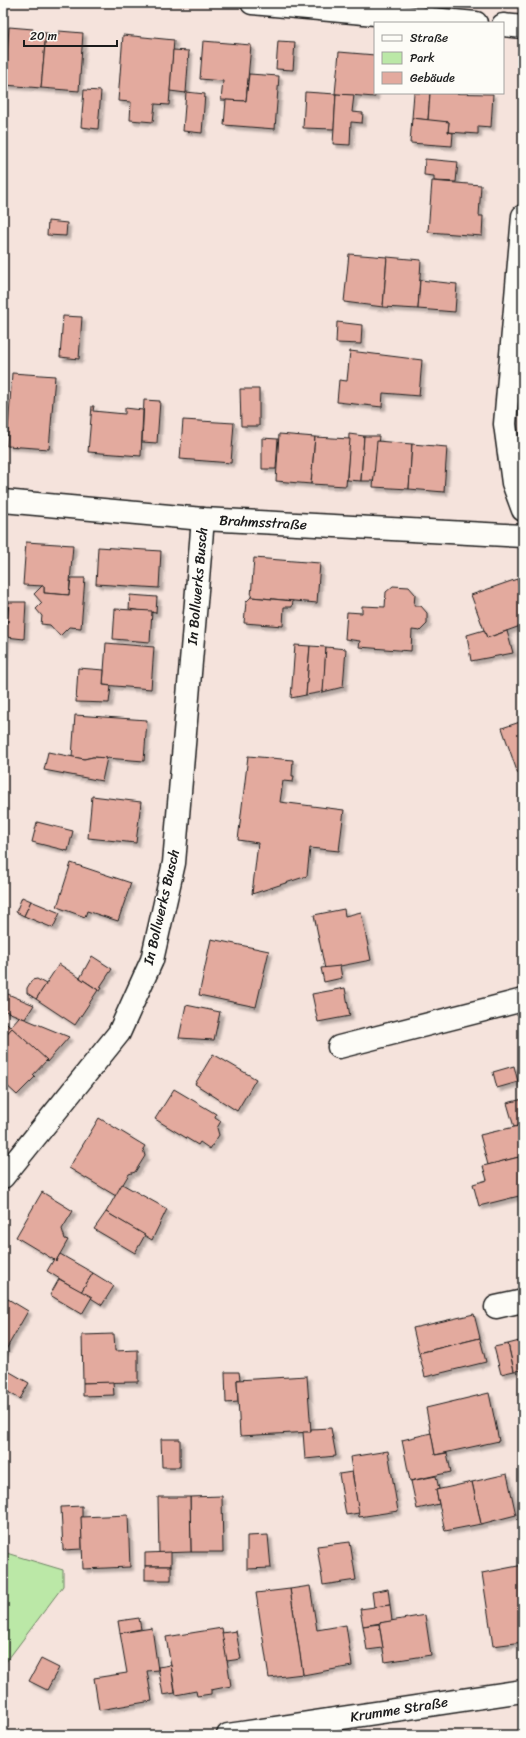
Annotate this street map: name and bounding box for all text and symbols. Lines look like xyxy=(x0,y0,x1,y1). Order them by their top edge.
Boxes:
scale bar xyxy=(24,22,117,48)
legend xyxy=(374,22,504,94)
text: 20 m xyxy=(30,25,57,47)
text: Straße xyxy=(410,27,448,49)
text: Park xyxy=(410,47,435,69)
text: Gebäude xyxy=(410,67,455,89)
street label: Brahmsstraße xyxy=(218,508,307,537)
street label: In Bollwerks Busch xyxy=(180,526,215,647)
street label: In Bollwerks Busch xyxy=(136,847,187,968)
street label: Krumme Straße xyxy=(348,1689,450,1730)

